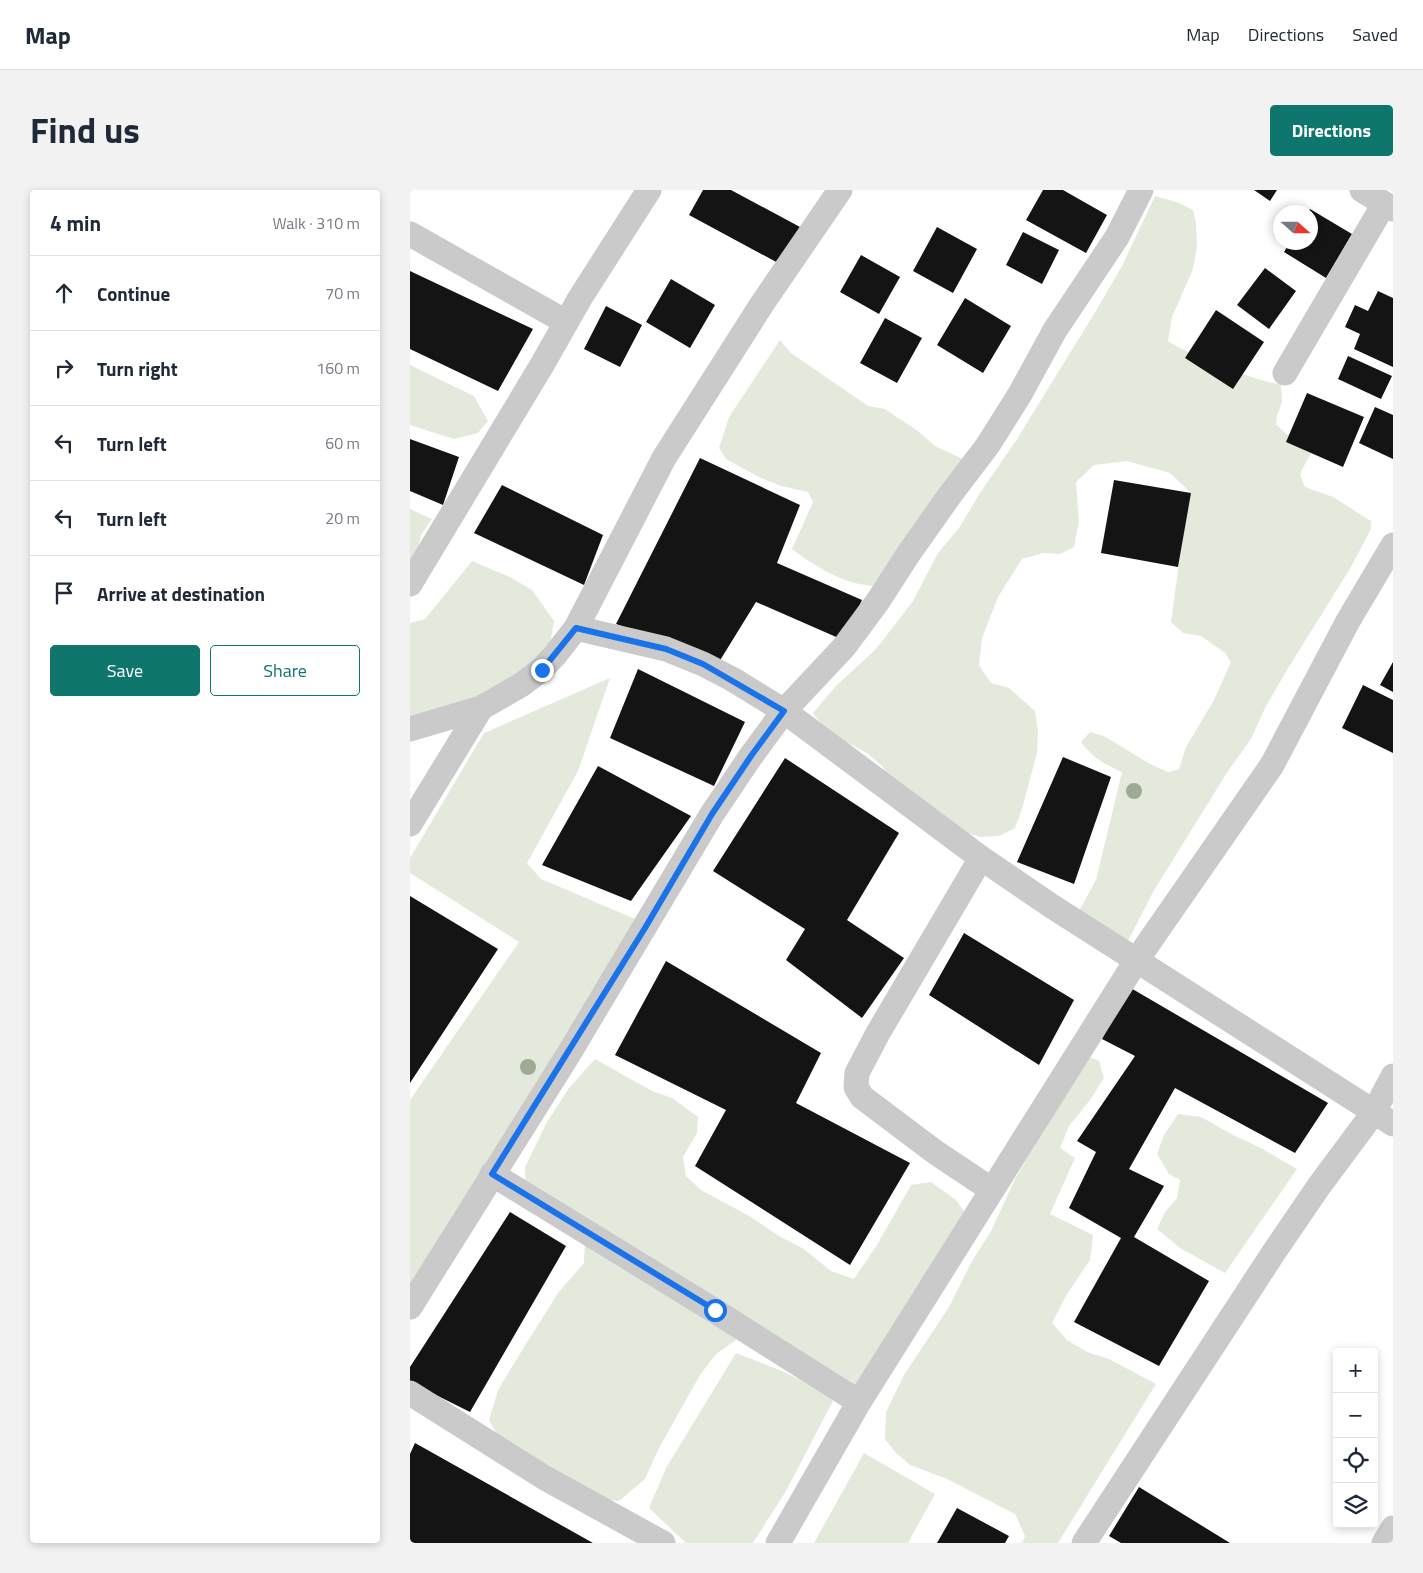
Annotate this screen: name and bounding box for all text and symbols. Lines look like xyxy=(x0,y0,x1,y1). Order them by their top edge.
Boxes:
text: Map xyxy=(25,17,71,53)
text: Map xyxy=(1186,21,1220,48)
text: Directions xyxy=(1248,21,1324,48)
text: Saved xyxy=(1352,21,1398,48)
text: Find us xyxy=(30,103,140,157)
button: Directions xyxy=(1270,105,1393,156)
north arrow xyxy=(1273,205,1318,250)
text: 4 min xyxy=(50,207,101,239)
text: Walk · 310 m xyxy=(272,211,360,235)
icon: ahead xyxy=(50,279,78,307)
text: Continue xyxy=(97,279,170,308)
text: 70 m xyxy=(325,281,360,305)
icon: right xyxy=(50,354,78,382)
text: Turn right xyxy=(97,354,178,383)
text: 160 m xyxy=(316,356,360,380)
icon: left xyxy=(50,429,78,457)
text: Turn left xyxy=(97,429,167,458)
text: 60 m xyxy=(325,431,360,455)
icon: left xyxy=(50,504,78,532)
text: Turn left xyxy=(97,504,167,533)
text: 20 m xyxy=(325,506,360,530)
icon: arrive xyxy=(50,579,78,607)
text: Arrive at destination xyxy=(97,579,265,608)
button: Save xyxy=(50,645,200,696)
button: Share xyxy=(210,645,360,696)
route end xyxy=(531,659,554,682)
route start xyxy=(704,1299,727,1322)
map controls xyxy=(1333,1348,1378,1528)
button: + xyxy=(1333,1348,1378,1393)
button: − xyxy=(1333,1393,1378,1438)
button: locate xyxy=(1333,1438,1378,1483)
button: layers xyxy=(1333,1483,1378,1528)

